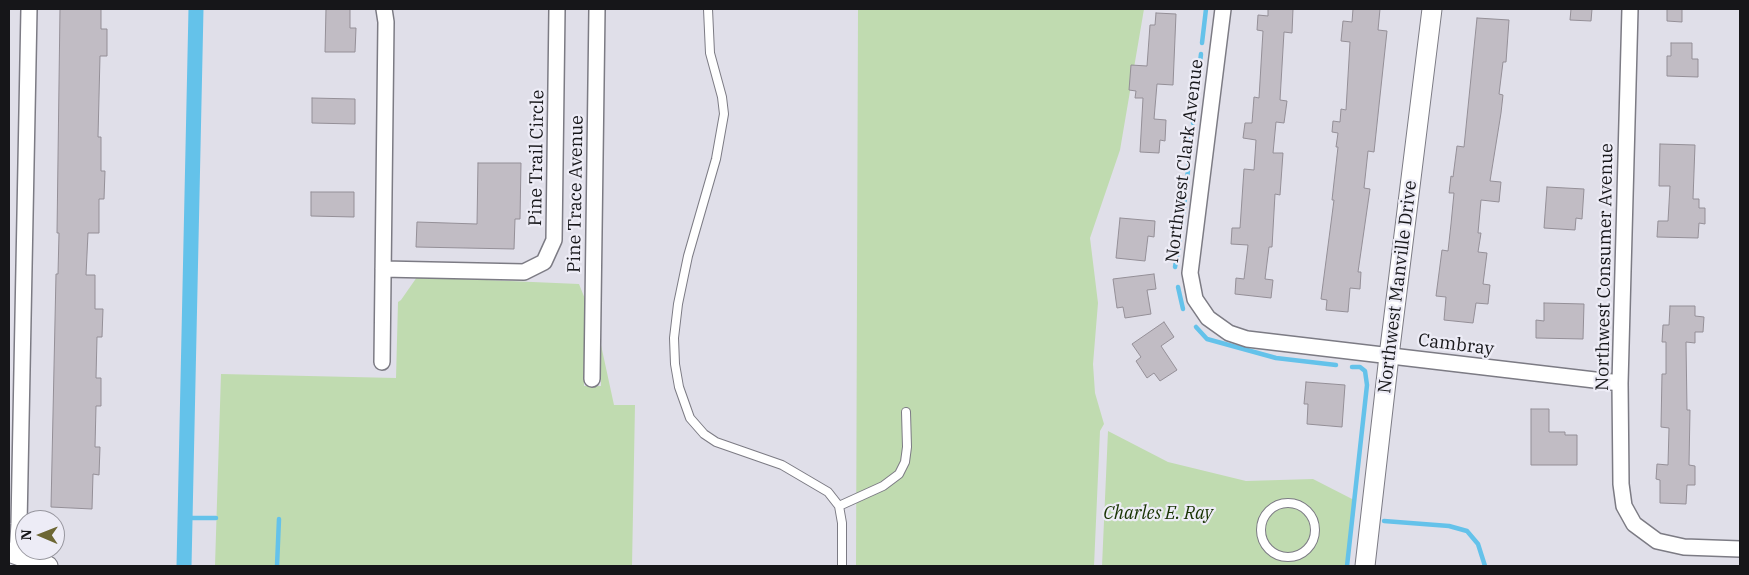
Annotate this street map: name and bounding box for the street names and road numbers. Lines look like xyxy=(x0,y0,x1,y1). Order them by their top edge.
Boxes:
street label: Northwest Clark Avenue xyxy=(1162,58,1208,264)
street label: Pine Trail Circle xyxy=(525,90,549,226)
street label: Pine Trace Avenue xyxy=(564,115,588,273)
street label: Northwest Consumer Avenue xyxy=(1592,143,1618,391)
street label: Northwest Manville Drive xyxy=(1374,179,1422,395)
street label: Cambray xyxy=(1417,330,1495,360)

